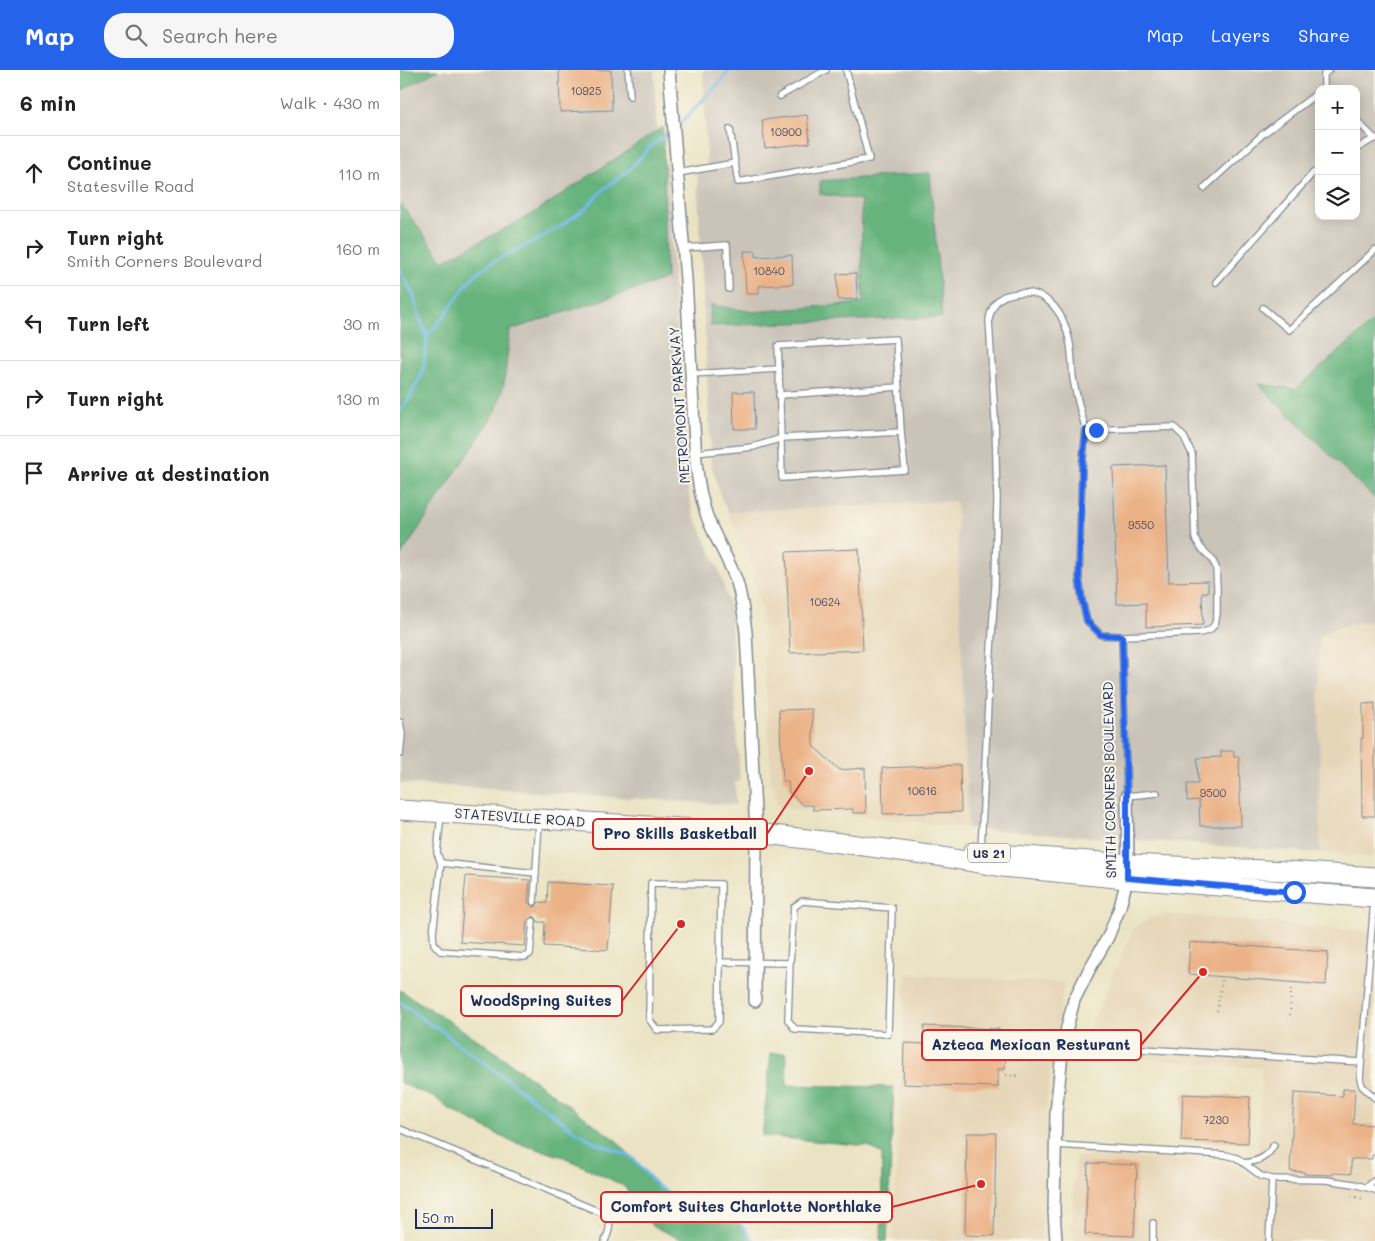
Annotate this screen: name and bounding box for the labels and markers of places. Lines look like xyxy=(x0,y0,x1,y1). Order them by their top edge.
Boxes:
callout: Pro Skills Basketball xyxy=(593,819,767,849)
callout: WoodSpring Suites xyxy=(461,986,622,1016)
callout: Azteca Mexican Resturant xyxy=(922,1030,1141,1060)
callout: Comfort Suites Charlotte Northlake xyxy=(601,1192,892,1222)

